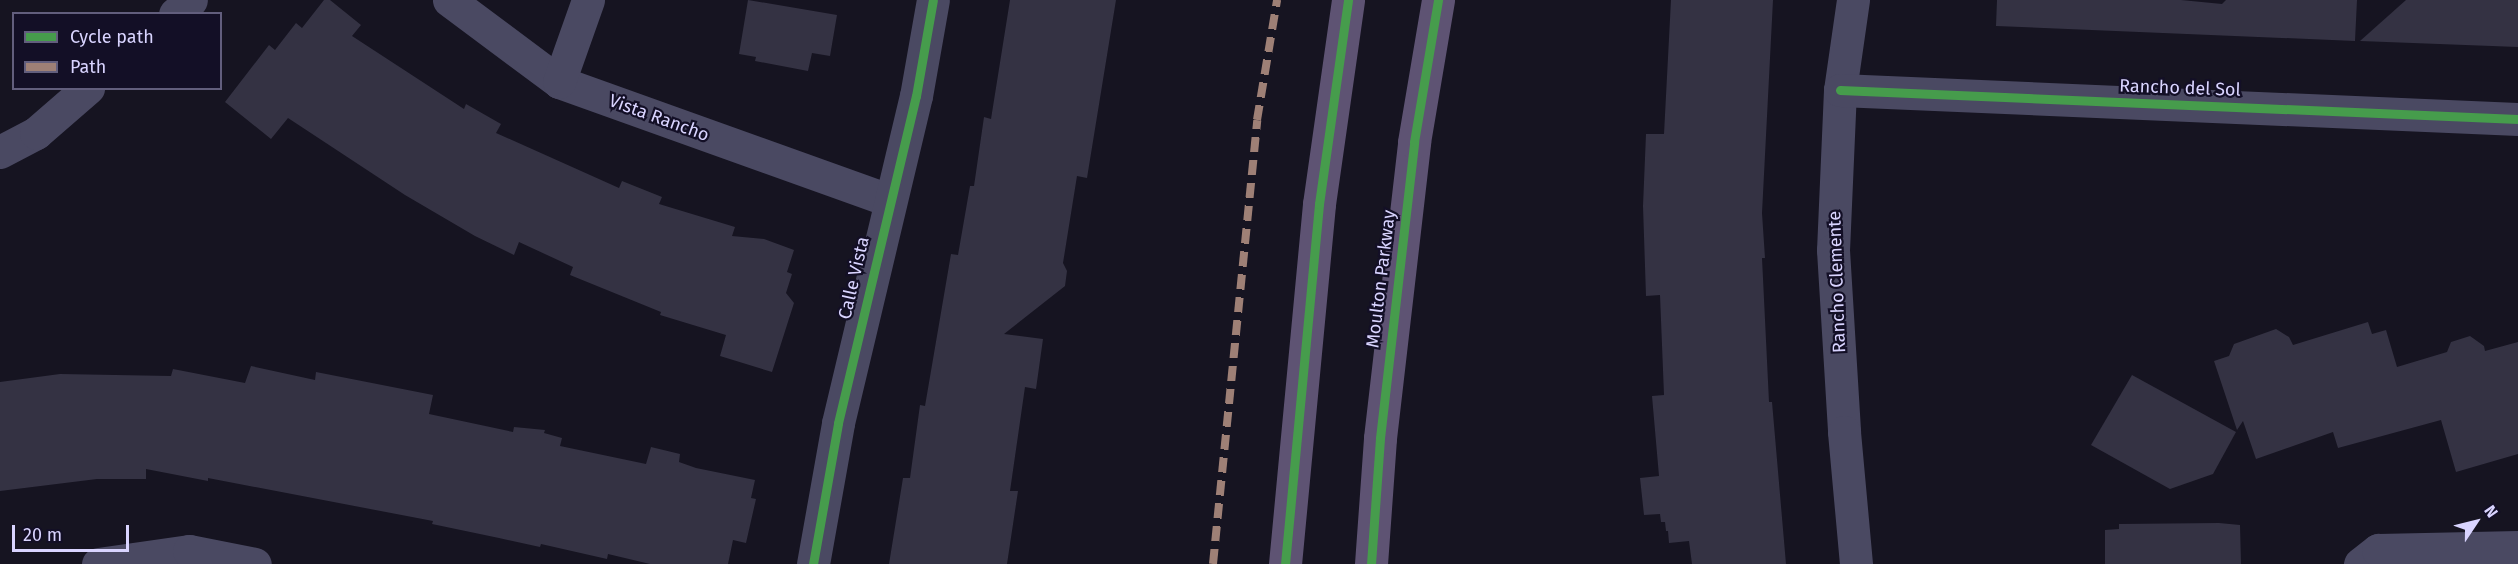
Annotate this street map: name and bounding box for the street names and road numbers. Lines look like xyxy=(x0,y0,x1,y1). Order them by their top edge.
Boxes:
street label: Rancho del Sol xyxy=(2119,75,2241,101)
street label: Vista Rancho xyxy=(606,90,712,146)
street label: Moulton Parkway xyxy=(1362,209,1400,349)
street label: Rancho Clemente xyxy=(1824,211,1850,353)
street label: Calle Vista xyxy=(834,235,874,321)

